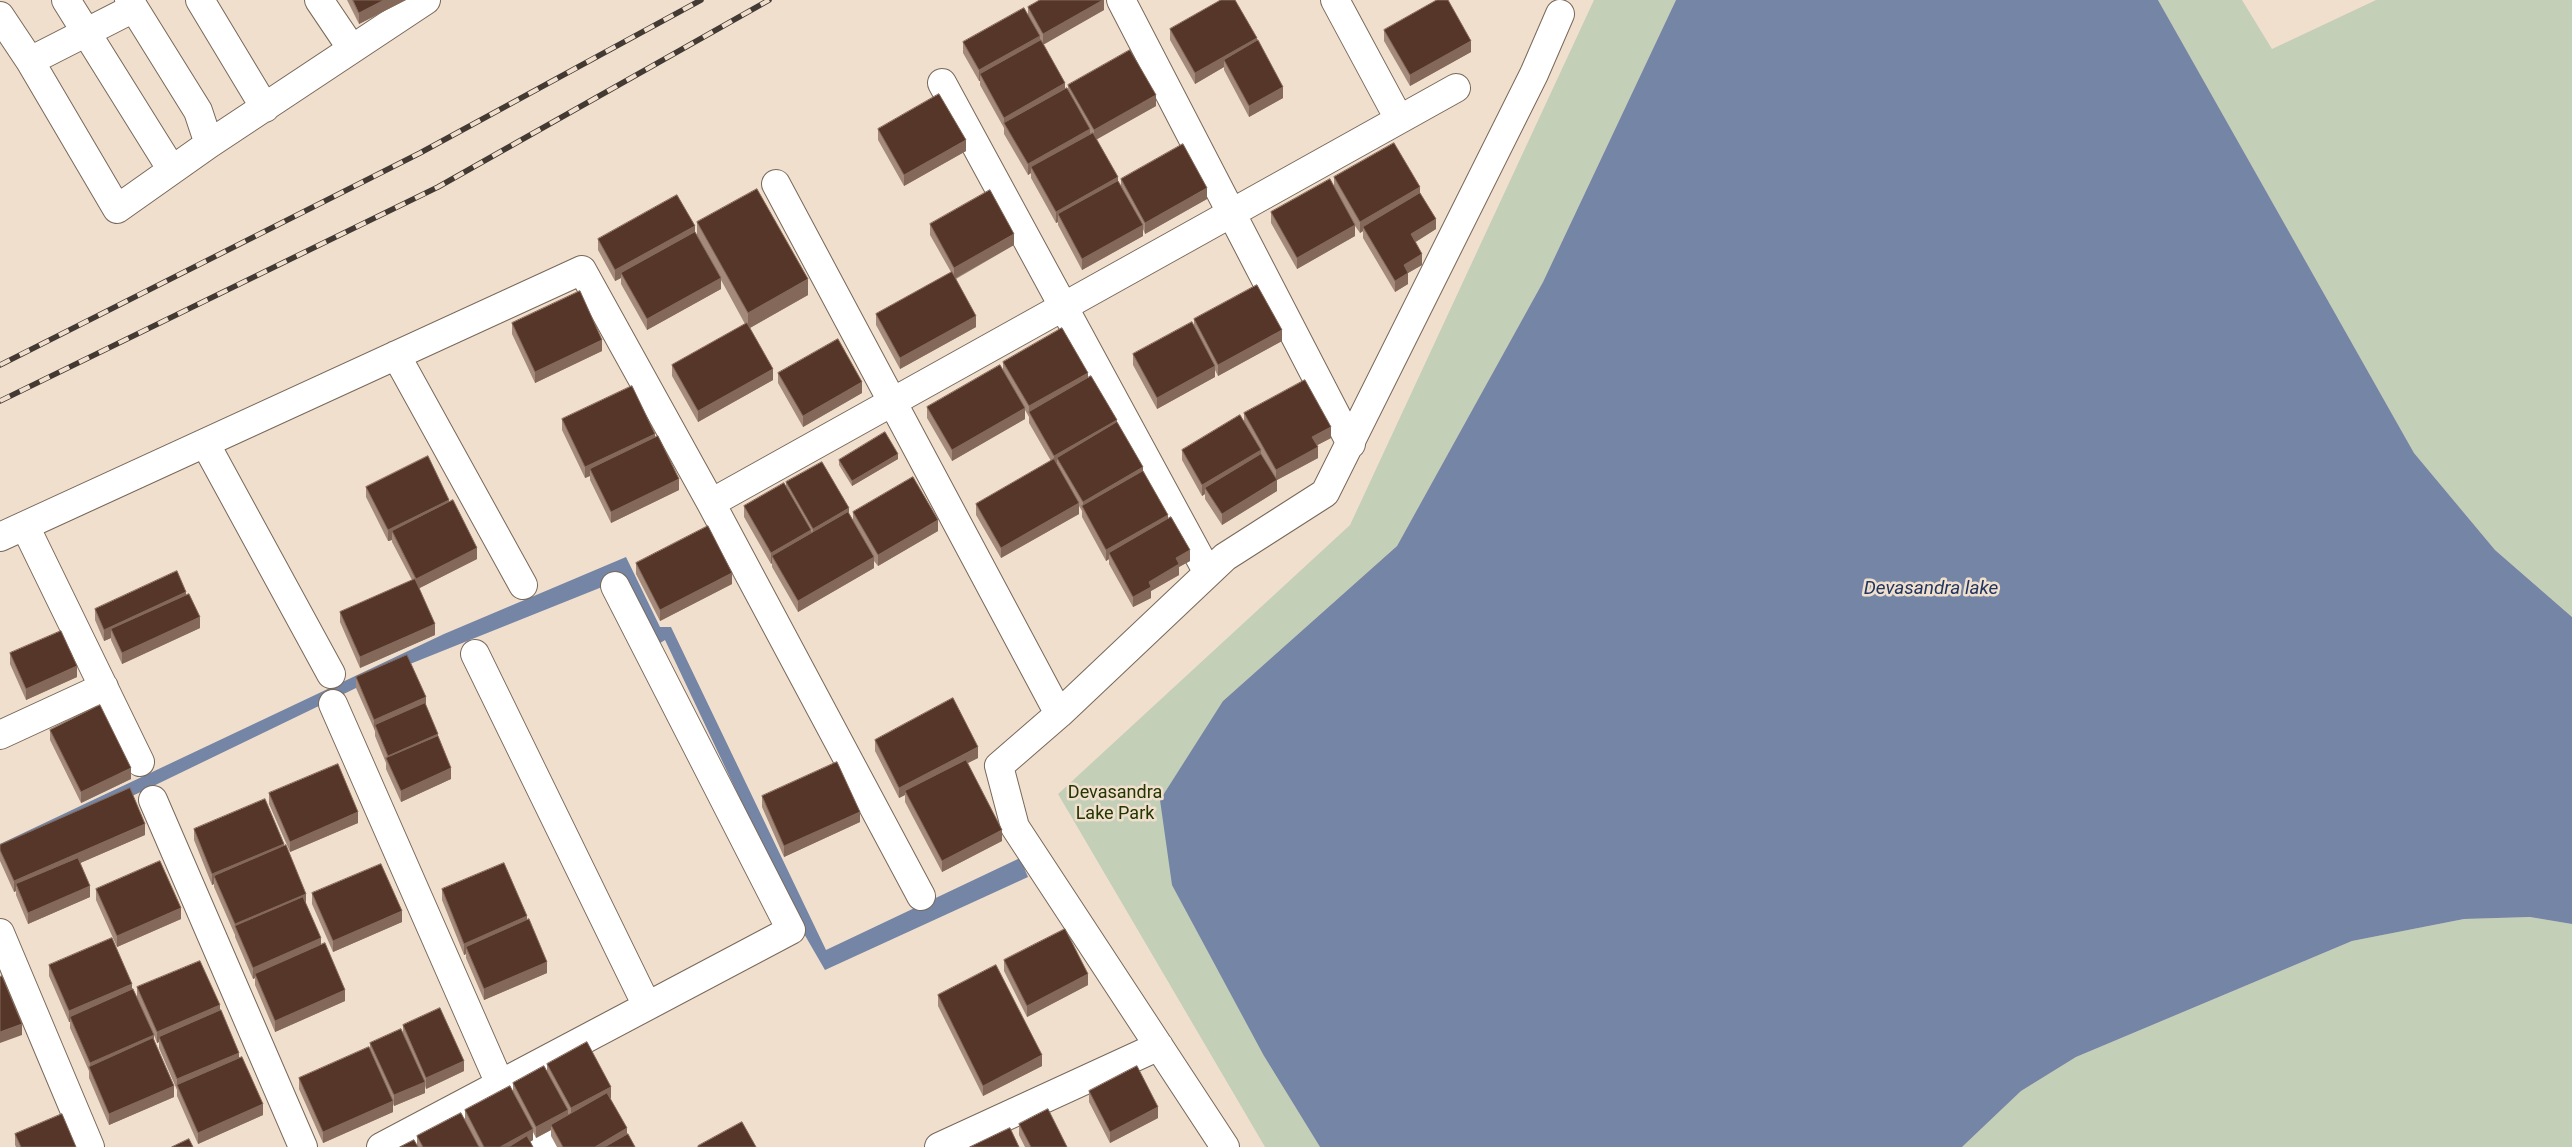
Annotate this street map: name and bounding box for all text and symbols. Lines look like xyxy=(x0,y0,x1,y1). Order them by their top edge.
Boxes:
water label: Devasandra lake xyxy=(1864,578,1998,600)
park label: Devasandra Lake Park xyxy=(1068,782,1162,824)

